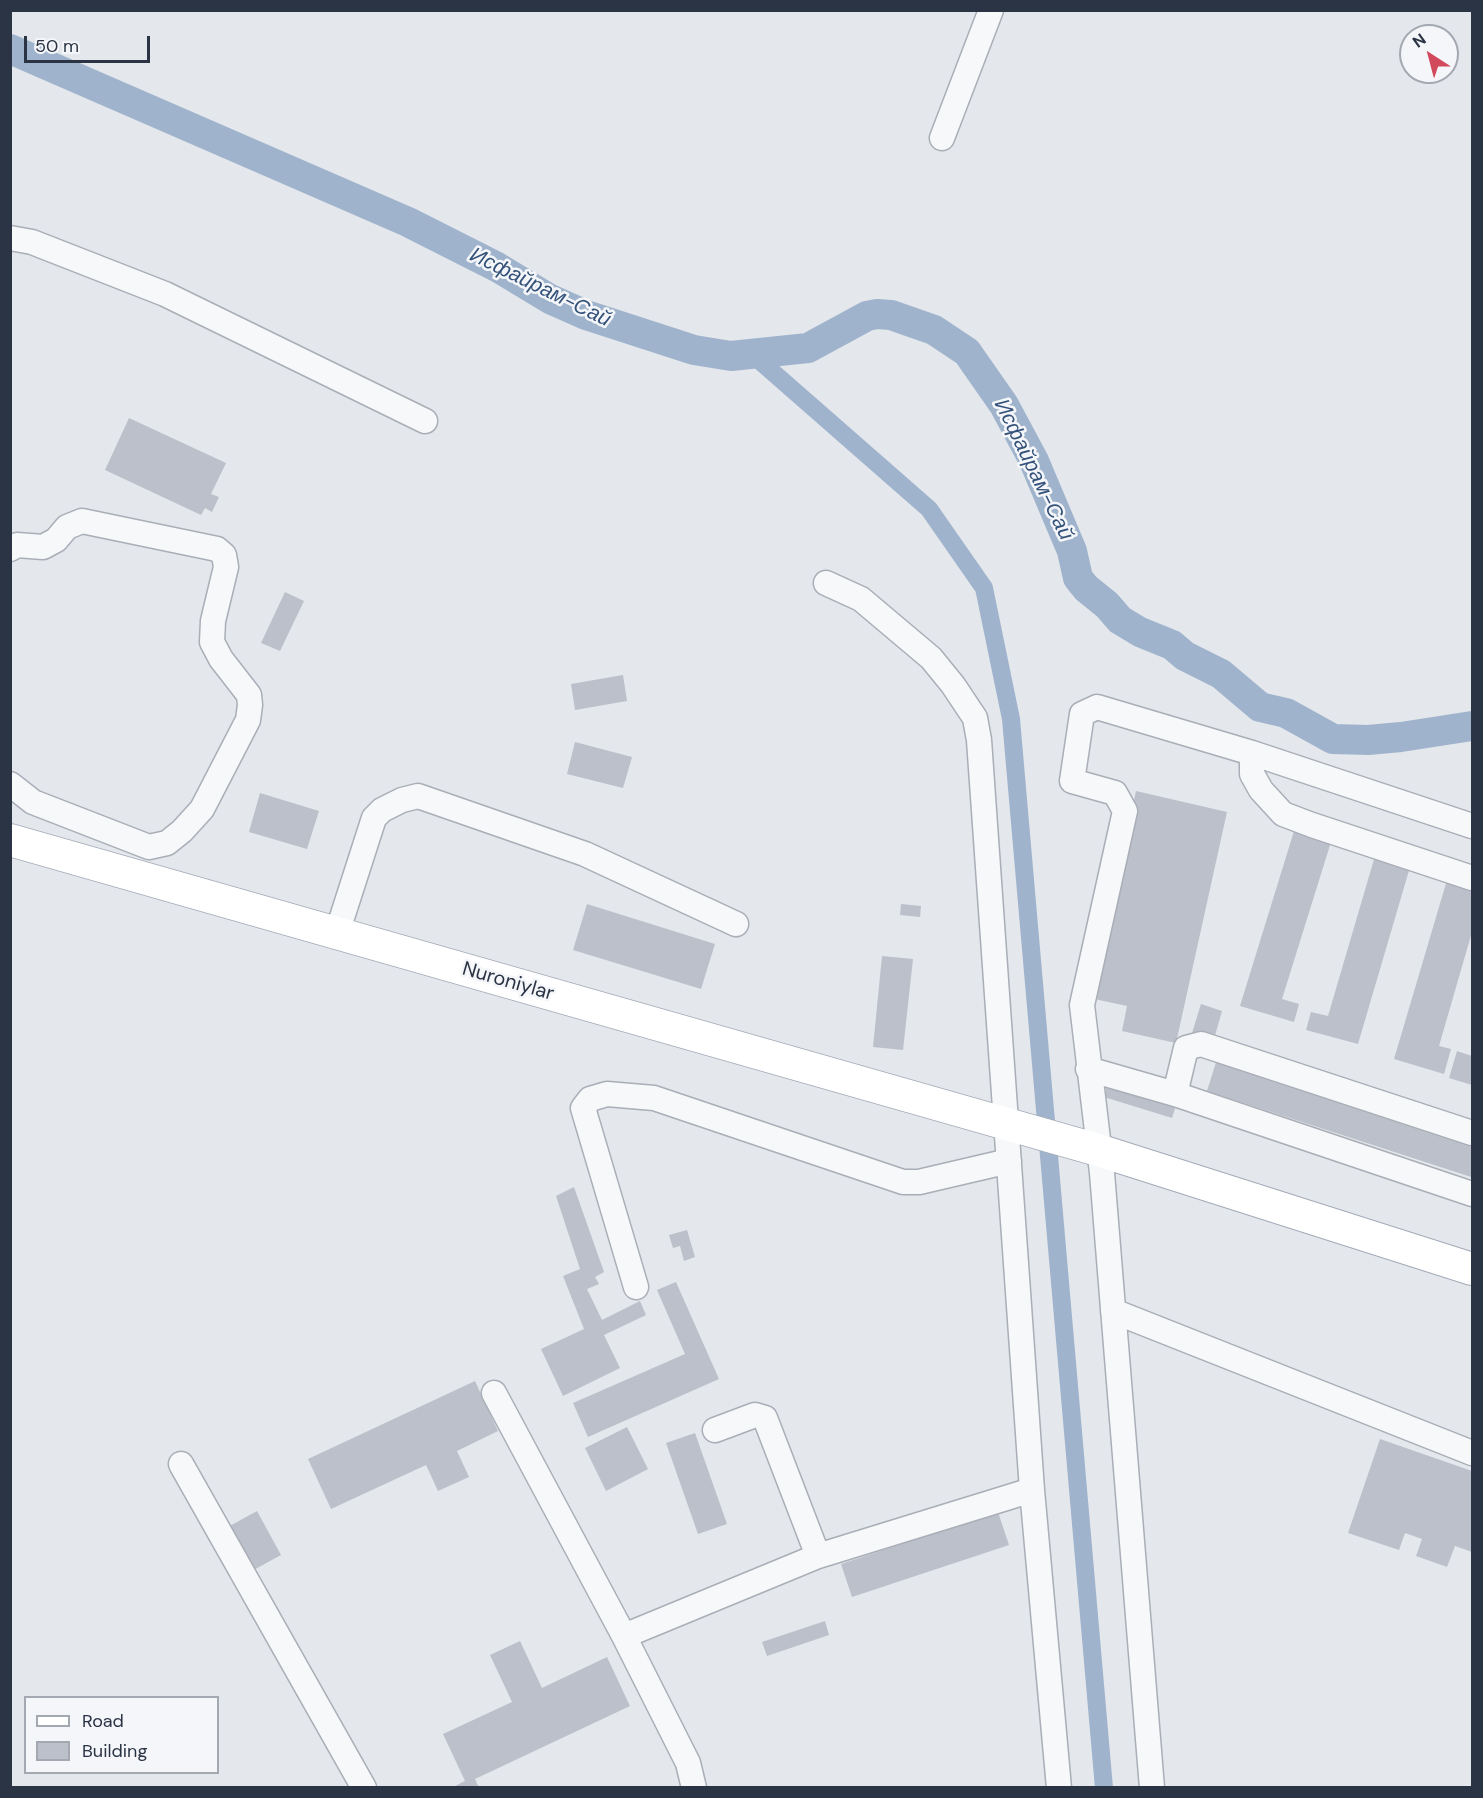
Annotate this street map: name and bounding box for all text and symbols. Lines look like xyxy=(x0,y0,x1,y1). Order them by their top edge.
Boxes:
scale bar xyxy=(27,24,153,62)
north arrow xyxy=(1399,24,1459,84)
text: N xyxy=(1408,29,1430,53)
text: 50 m xyxy=(35,34,79,58)
water label: Исфайрам-Сай xyxy=(465,243,615,333)
water label: Исфайрам-Сай xyxy=(988,395,1078,545)
street label: Nuroniylar xyxy=(459,957,557,1007)
legend xyxy=(24,1696,219,1774)
text: Road xyxy=(82,1709,124,1733)
text: Building xyxy=(82,1739,147,1763)

